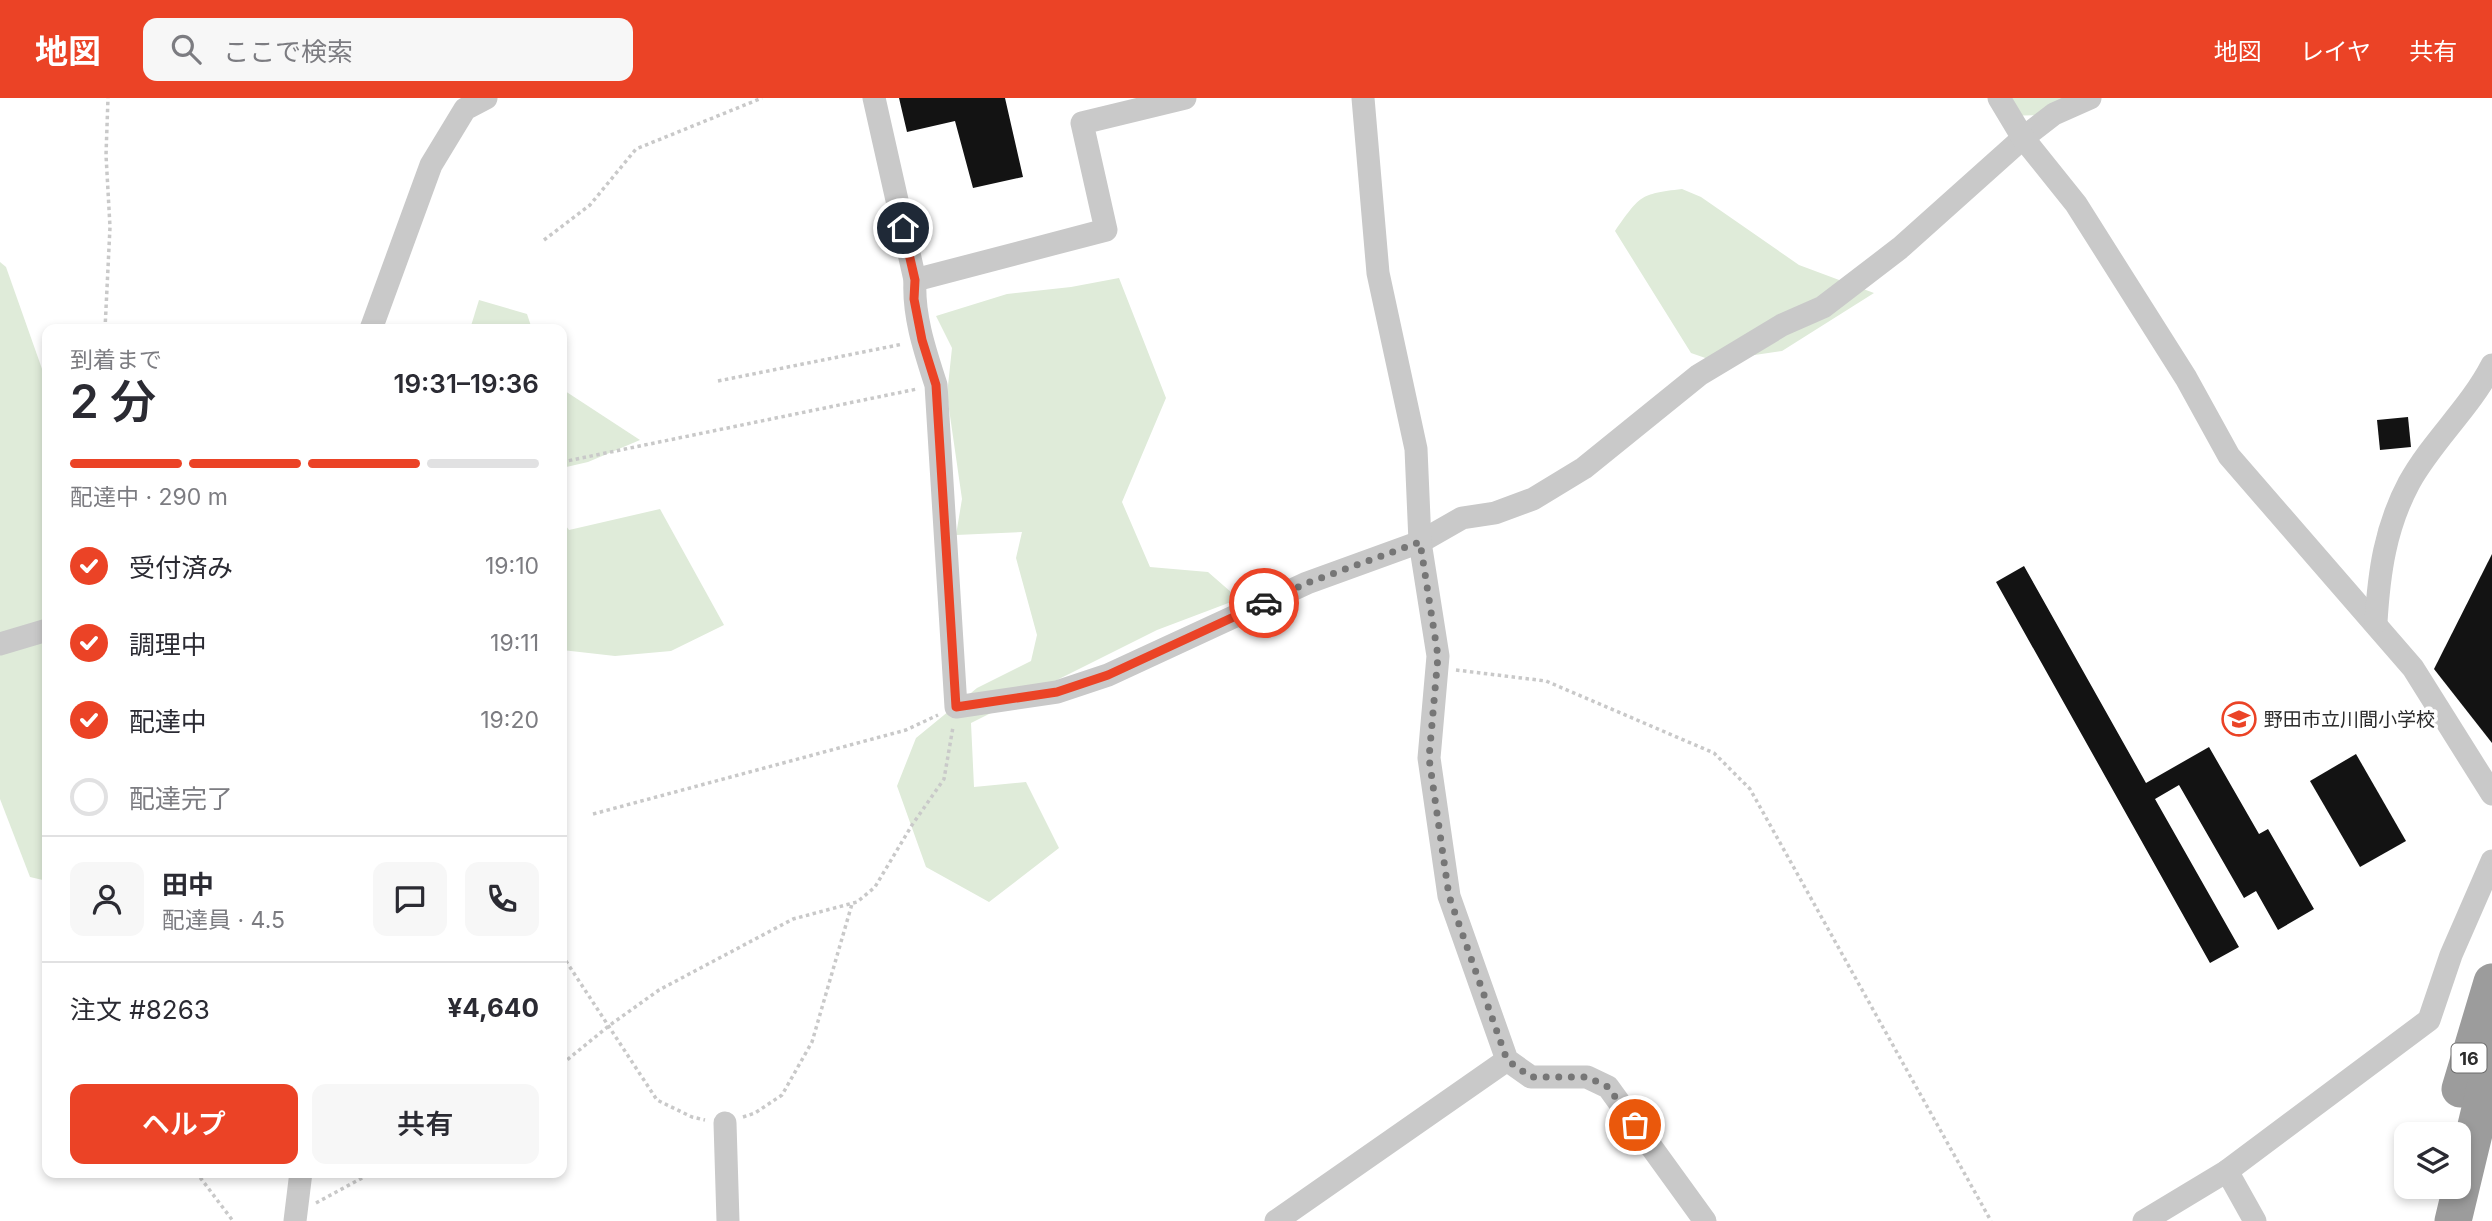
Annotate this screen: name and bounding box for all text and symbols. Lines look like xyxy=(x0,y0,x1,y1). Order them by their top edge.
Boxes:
search box xyxy=(143,18,633,81)
icon: search xyxy=(167,30,205,68)
text: 地図 xyxy=(35,31,101,71)
text: ここで検索 xyxy=(223,36,353,67)
text: 地図 xyxy=(2214,37,2262,66)
text: レイヤ xyxy=(2300,37,2371,66)
text: 共有 xyxy=(2409,37,2457,66)
pin xyxy=(873,198,933,258)
icon: home xyxy=(884,209,922,247)
text: 到着まで xyxy=(70,346,162,374)
text: 19:31–19:36 xyxy=(393,368,539,399)
text: 2 分 xyxy=(70,373,156,429)
text: 配達中 · 290 m xyxy=(70,483,228,511)
icon: check xyxy=(70,547,108,585)
text: 受付済み xyxy=(129,552,233,583)
text: 19:10 xyxy=(485,552,539,580)
courier xyxy=(1229,568,1299,638)
icon: car xyxy=(1245,584,1283,622)
icon: check xyxy=(70,624,108,662)
text: 調理中 xyxy=(129,629,207,660)
text: 19:11 xyxy=(490,629,539,657)
school or university icon: 野田市立川間小学校 xyxy=(2220,700,2258,738)
icon: check xyxy=(70,701,108,739)
text: 配達中 xyxy=(129,706,207,737)
text: 19:20 xyxy=(480,706,539,734)
place label: 野田市立川間小学校 xyxy=(2264,708,2435,731)
text: 配達完了 xyxy=(129,783,233,814)
button: person xyxy=(70,862,144,936)
button: chat xyxy=(373,862,447,936)
button: phone xyxy=(465,862,539,936)
text: 田中 xyxy=(162,869,214,900)
text: 配達員 · 4.5 xyxy=(162,906,285,934)
text: ¥4,640 xyxy=(448,992,539,1023)
text: 注文 #8263 xyxy=(70,994,210,1025)
road number: 16 xyxy=(2452,1043,2486,1072)
button: ヘルプ xyxy=(70,1084,298,1164)
button: 共有 xyxy=(312,1084,539,1164)
pin xyxy=(1605,1095,1665,1155)
icon: bag xyxy=(1616,1106,1654,1144)
map controls xyxy=(2394,1122,2471,1199)
button: layers xyxy=(2394,1122,2471,1199)

